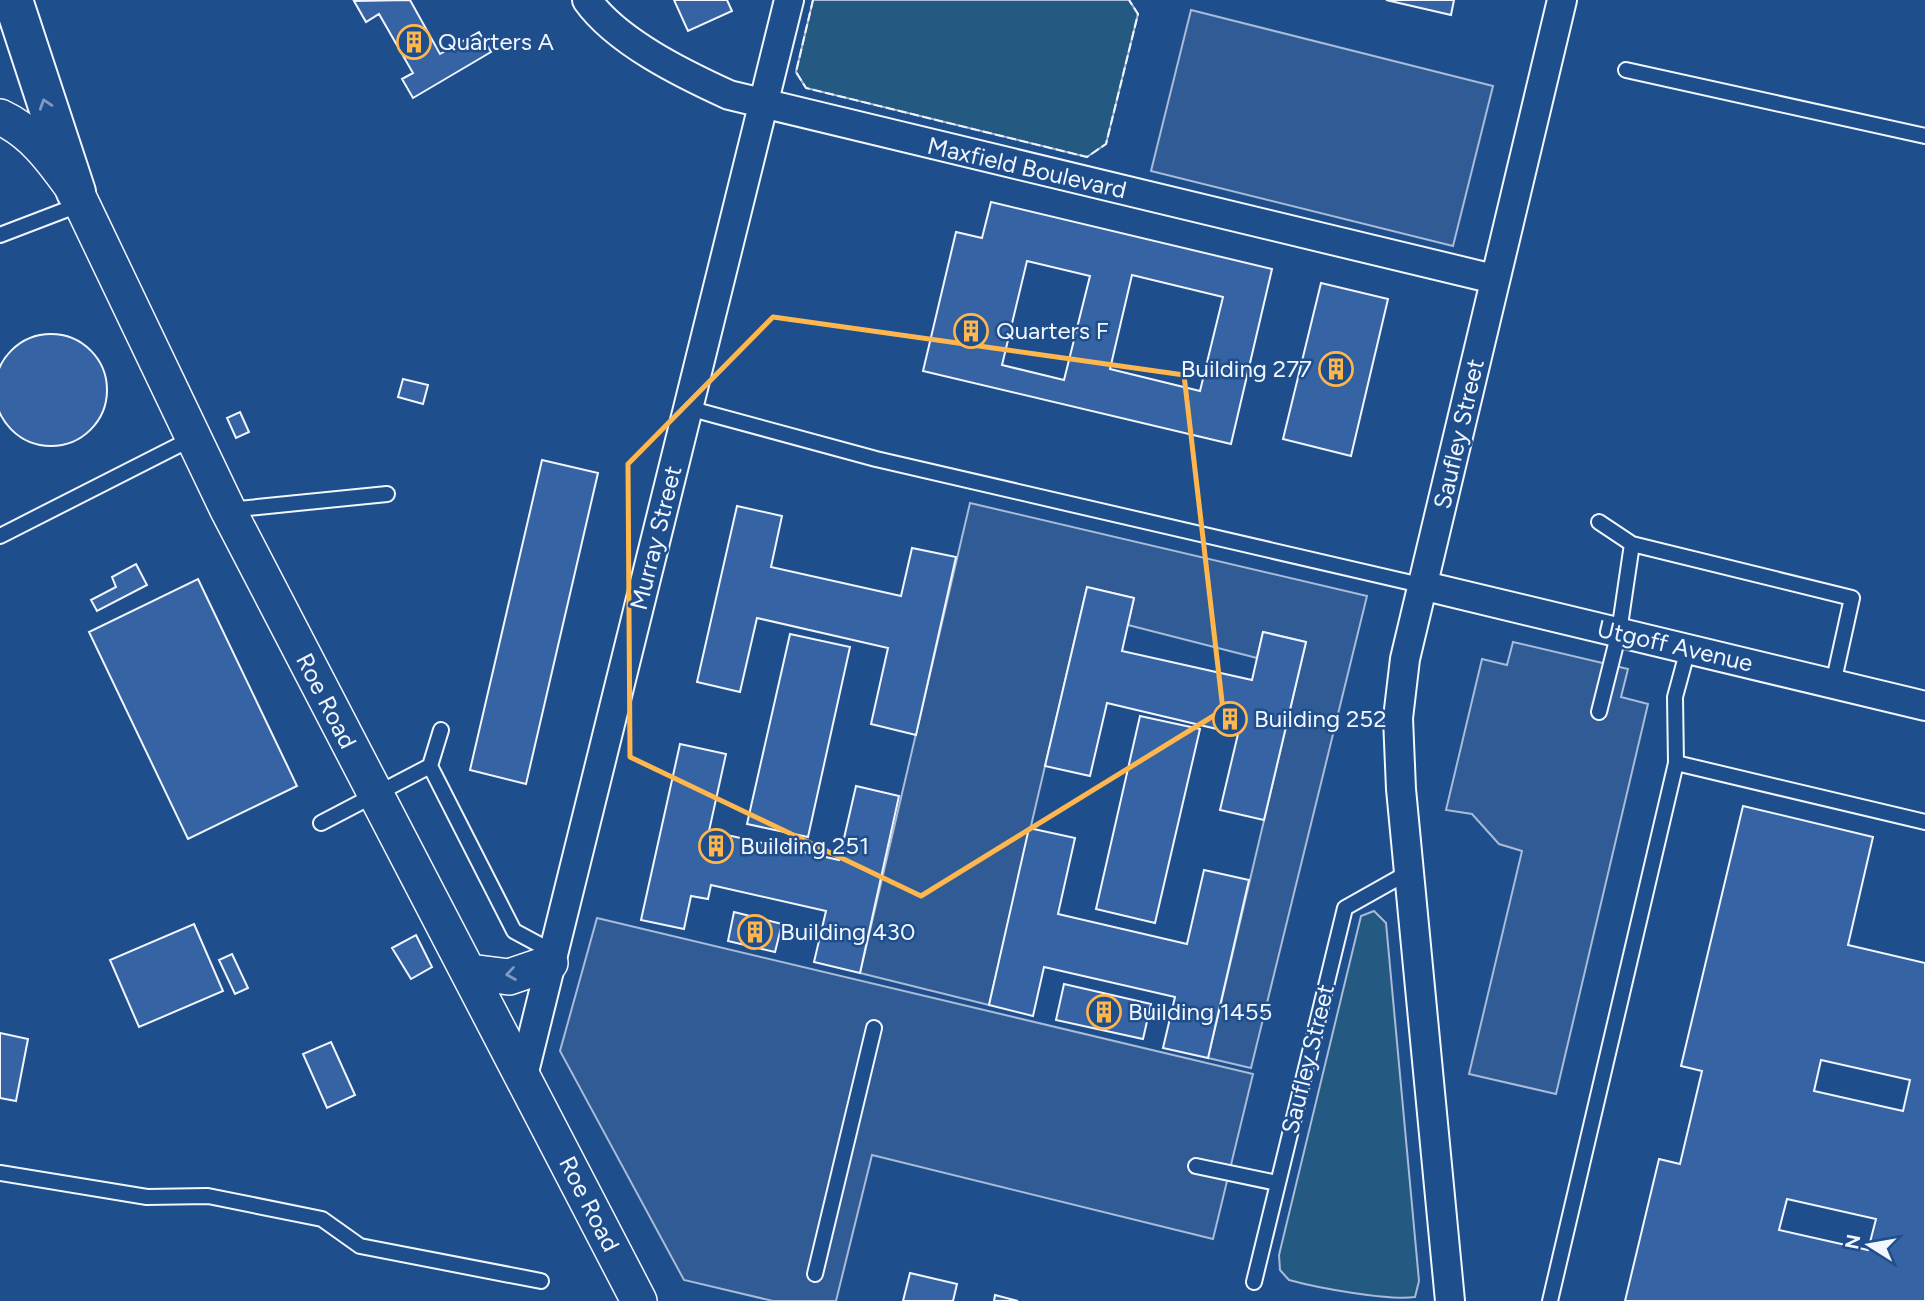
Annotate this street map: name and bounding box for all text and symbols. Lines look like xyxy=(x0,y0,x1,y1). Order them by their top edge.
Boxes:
building icon: Quarters A xyxy=(395,23,433,61)
place label: Quarters A xyxy=(438,27,555,56)
one-way arrow xyxy=(39,99,53,111)
street label: Maxfield Boulevard xyxy=(925,131,1129,205)
building icon: Quarters F xyxy=(952,312,990,350)
place label: Quarters F xyxy=(996,316,1109,345)
building icon: Building 277 xyxy=(1317,350,1355,388)
place label: Building 277 xyxy=(1181,354,1312,383)
street label: Saufley Street xyxy=(1427,356,1490,512)
street label: Murray Street xyxy=(624,463,687,613)
street label: Utgoff Avenue xyxy=(1594,614,1756,678)
street label: Roe Road xyxy=(290,648,363,753)
building icon: Building 252 xyxy=(1211,700,1249,738)
place label: Building 252 xyxy=(1254,704,1387,733)
building icon: Building 251 xyxy=(697,827,735,865)
place label: Building 251 xyxy=(740,831,869,860)
building icon: Building 430 xyxy=(736,913,774,951)
place label: Building 430 xyxy=(780,917,915,946)
one-way arrow xyxy=(505,966,517,981)
street label: Saufley Street xyxy=(1275,981,1340,1137)
building icon: Building 1455 xyxy=(1085,993,1123,1031)
place label: Building 1455 xyxy=(1128,997,1272,1026)
street label: Roe Road xyxy=(553,1151,626,1256)
north arrow xyxy=(1834,1210,1904,1280)
text: N xyxy=(1840,1232,1865,1251)

